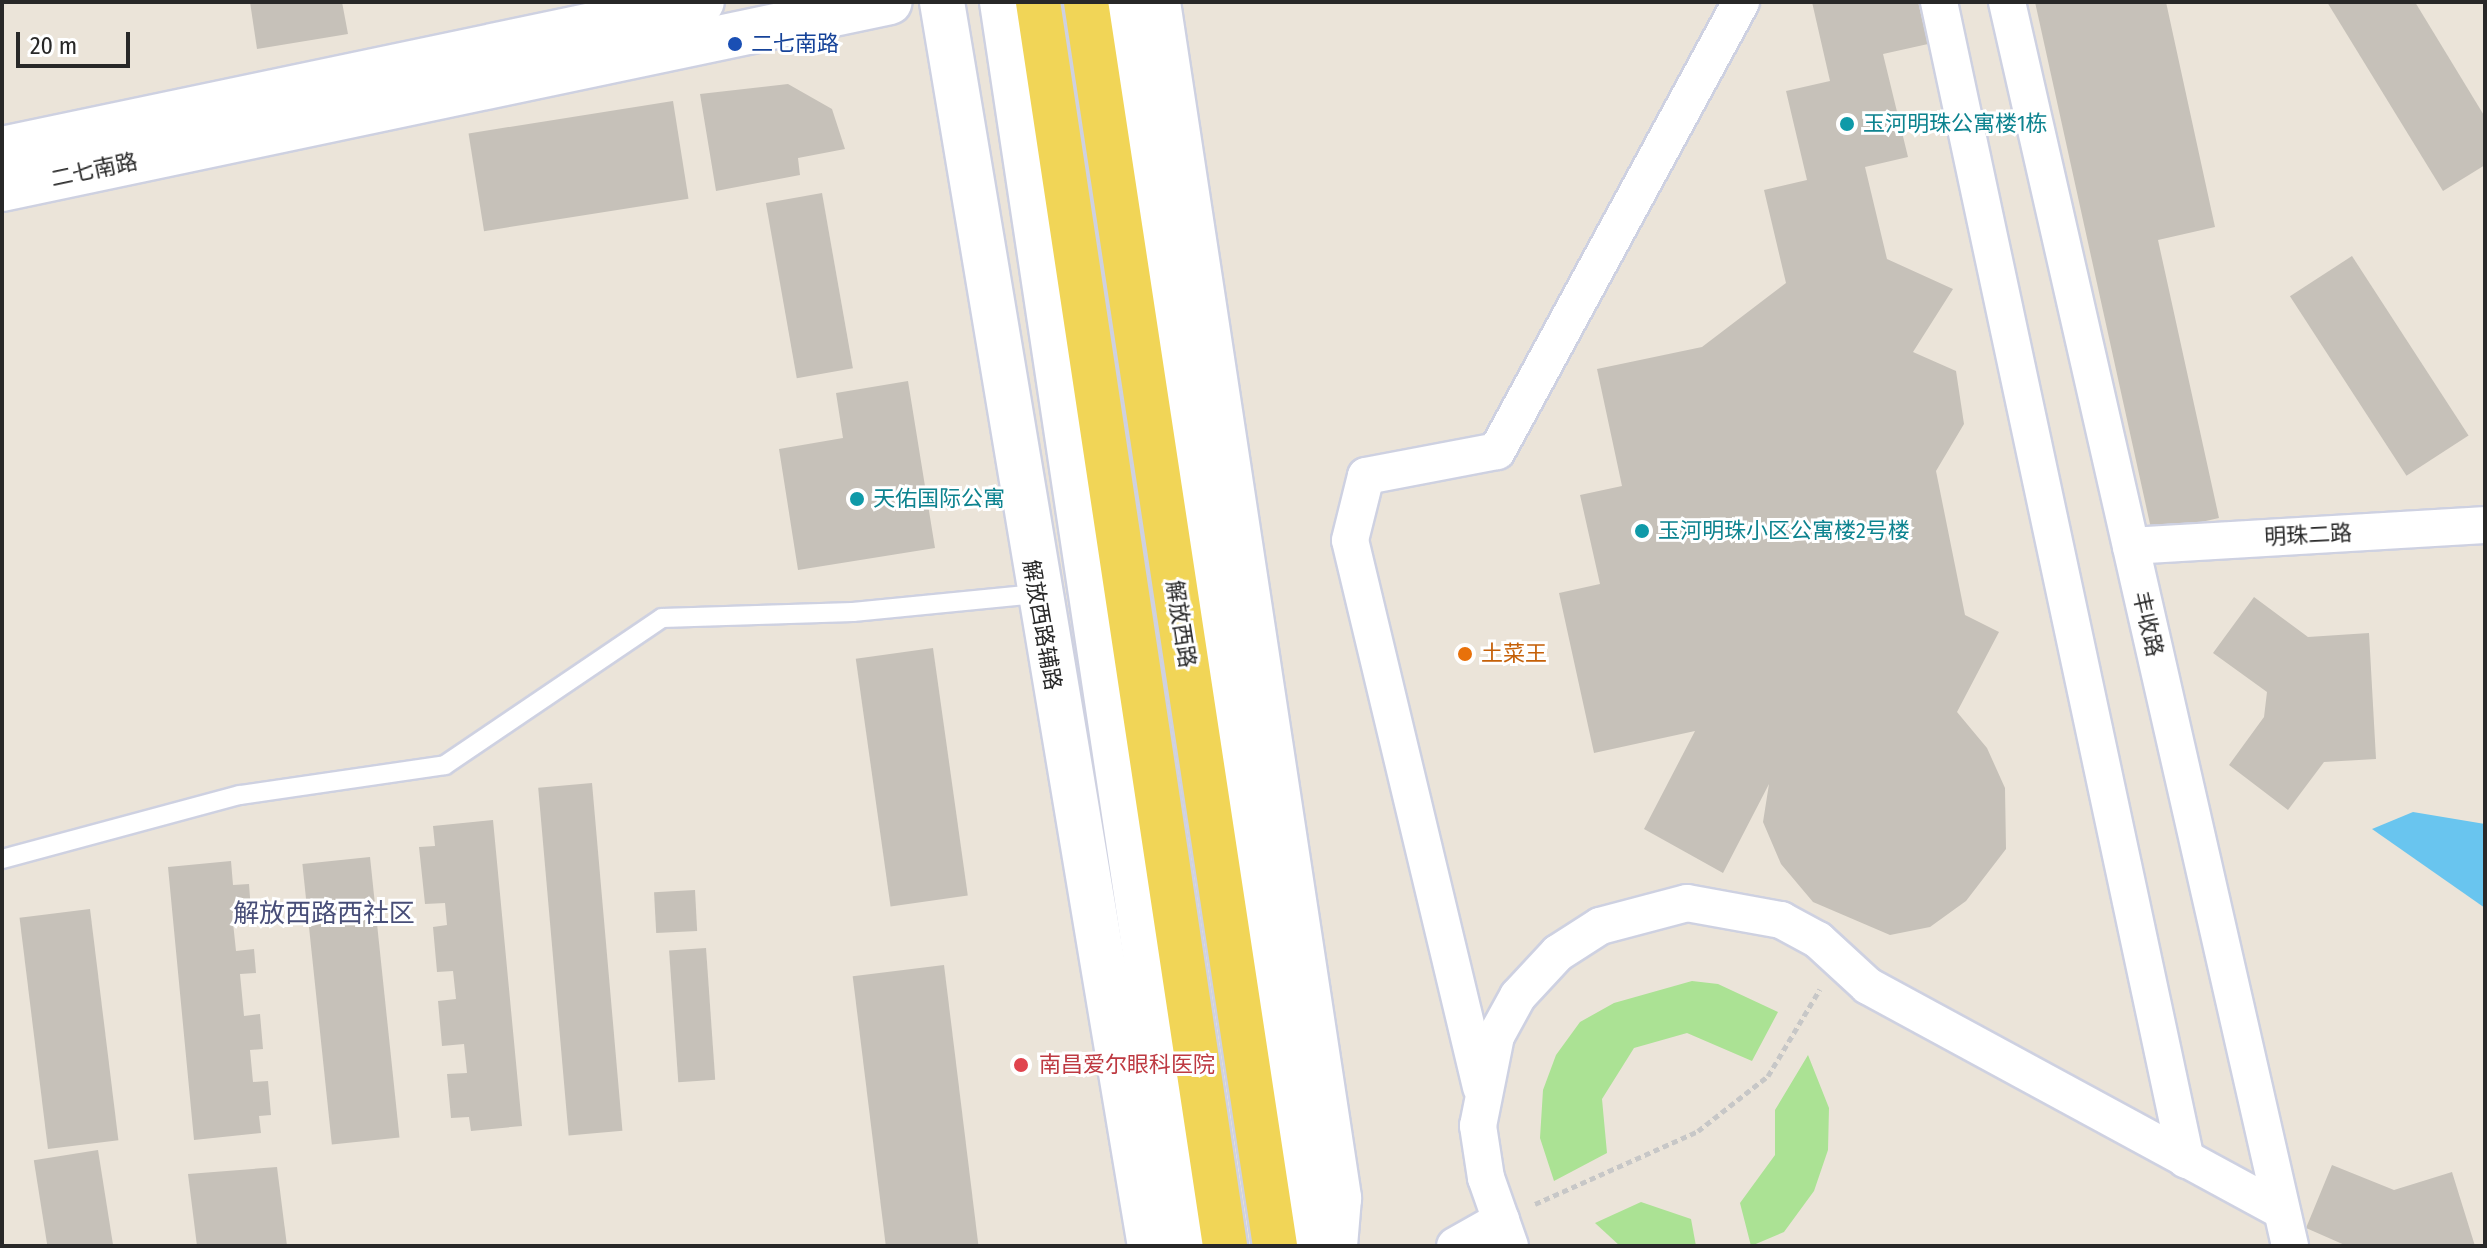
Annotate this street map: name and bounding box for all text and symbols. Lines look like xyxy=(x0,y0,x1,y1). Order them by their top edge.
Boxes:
scale bar xyxy=(20,16,134,66)
place label: 二七南路 xyxy=(751,31,839,57)
text: 20 m xyxy=(30,32,77,60)
marker: 二七南路 xyxy=(726,35,744,53)
place label: 玉河明珠公寓楼1栋 xyxy=(1863,111,2048,137)
marker: 玉河明珠公寓楼1栋 xyxy=(1838,115,1856,133)
street label: 二七南路 xyxy=(48,148,140,192)
place label: 天佑国际公寓 xyxy=(873,486,1005,512)
marker: 天佑国际公寓 xyxy=(848,490,866,508)
place label: 玉河明珠小区公寓楼2号楼 xyxy=(1658,518,1910,544)
street label: 明珠二路 xyxy=(2263,520,2353,550)
marker: 玉河明珠小区公寓楼2号楼 xyxy=(1633,522,1651,540)
street label: 解放西路辅路 xyxy=(1018,558,1066,692)
street label: 解放西路 xyxy=(1161,578,1201,670)
street label: 丰收路 xyxy=(2128,589,2168,659)
place label: 土菜王 xyxy=(1481,641,1547,667)
marker: 土菜王 xyxy=(1456,645,1474,663)
district label: 解放西路西社区 xyxy=(233,898,415,930)
place label: 南昌爱尔眼科医院 xyxy=(1039,1052,1215,1078)
marker: 南昌爱尔眼科医院 xyxy=(1010,1054,1032,1076)

